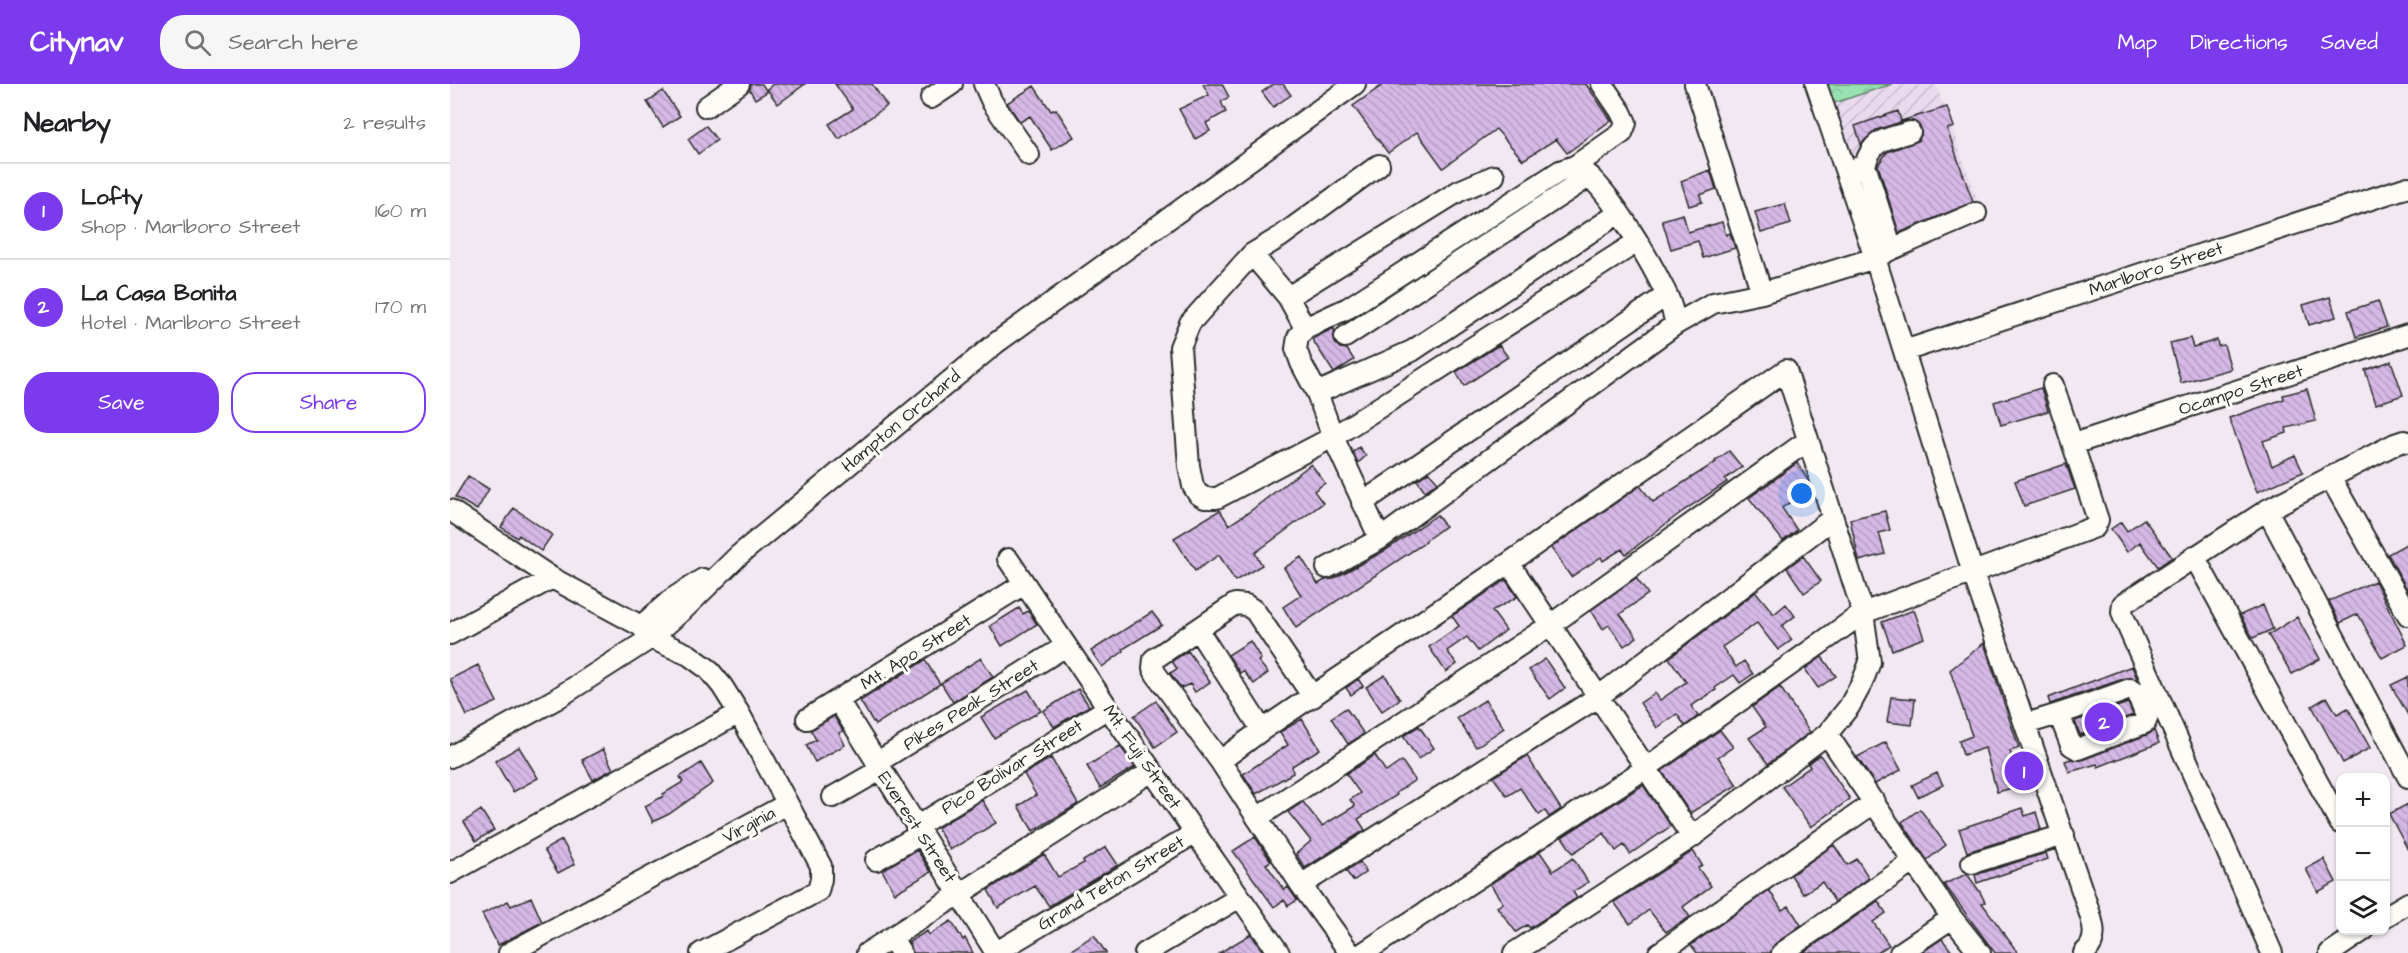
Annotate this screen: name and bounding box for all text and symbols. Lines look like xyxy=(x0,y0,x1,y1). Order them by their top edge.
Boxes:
search box xyxy=(160,15,580,69)
text: Citynav xyxy=(30,23,124,62)
icon: search xyxy=(181,26,214,59)
text: Search here xyxy=(229,27,358,58)
text: Map xyxy=(2117,28,2157,57)
text: Directions xyxy=(2190,28,2288,57)
text: Saved xyxy=(2321,28,2378,57)
text: Nearby xyxy=(24,105,111,141)
text: 2 results xyxy=(343,109,426,137)
text: Lofty xyxy=(81,182,143,213)
text: 1 xyxy=(42,197,45,225)
text: 160 m xyxy=(375,197,426,225)
text: Shop · Marlboro Street xyxy=(81,213,300,241)
street label: Marlboro Street xyxy=(2086,235,2227,302)
text: La Casa Bonita xyxy=(81,278,236,309)
text: 2 xyxy=(38,293,49,321)
text: 170 m xyxy=(375,293,426,321)
text: Hotel · Marlboro Street xyxy=(81,309,301,337)
street label: Ocampo Street xyxy=(2176,358,2307,422)
street label: Hampton Orchard xyxy=(836,364,966,478)
button: Save xyxy=(24,372,219,433)
button: Share xyxy=(231,372,426,433)
your location xyxy=(1787,479,1816,508)
street label: Mt. Apo Street xyxy=(856,608,977,696)
street label: Pikes Peak Street xyxy=(898,653,1044,757)
street label: Mt. Fuji Street xyxy=(1097,700,1188,815)
pin: 2 xyxy=(2084,700,2124,744)
street label: Pico Bolivar Street xyxy=(936,713,1088,821)
pin: 1 xyxy=(2004,748,2044,794)
street label: Everest Street xyxy=(872,766,963,888)
map controls xyxy=(2336,773,2390,935)
button: + xyxy=(2336,773,2390,827)
street label: Virginia xyxy=(718,801,780,850)
button: − xyxy=(2336,827,2390,881)
street label: Grand Teton Street xyxy=(1033,829,1190,937)
button: layers xyxy=(2336,881,2390,935)

